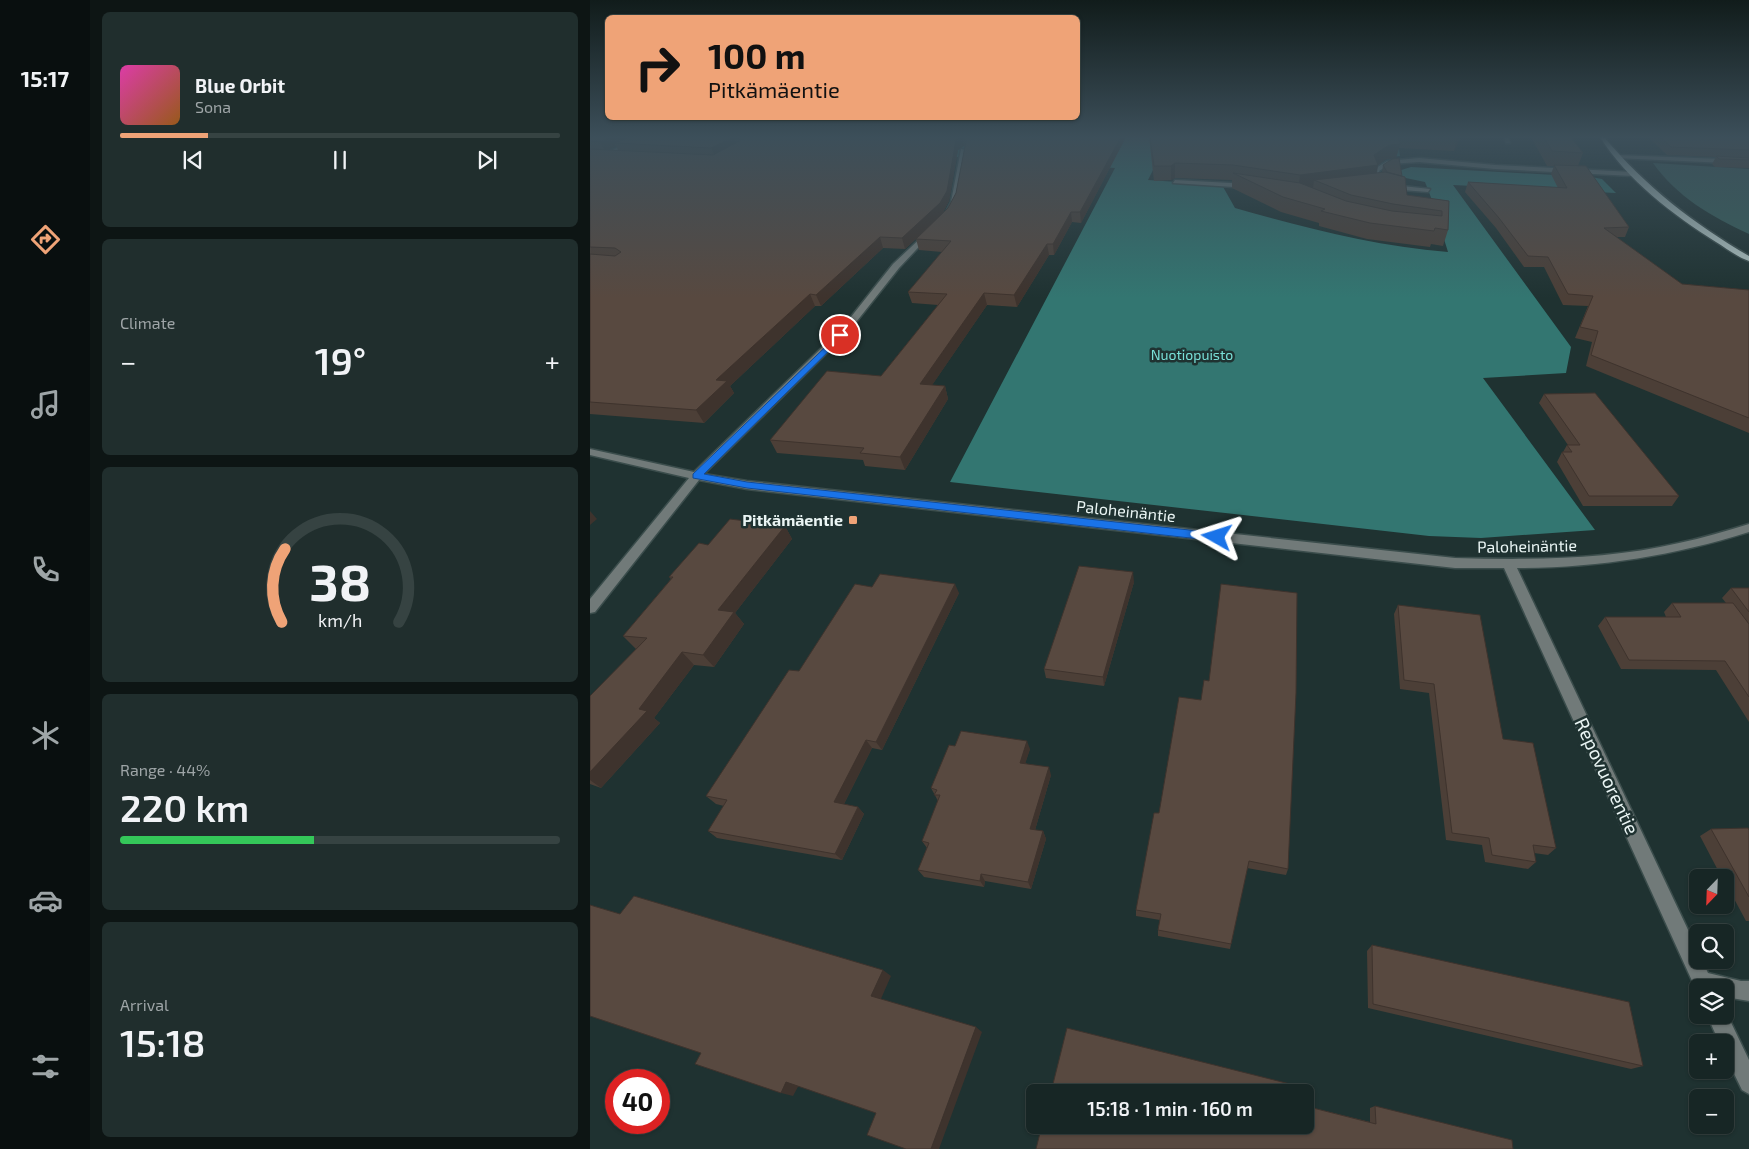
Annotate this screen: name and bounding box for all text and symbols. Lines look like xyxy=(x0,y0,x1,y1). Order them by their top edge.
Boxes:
text: 100 m xyxy=(708,34,806,76)
icon: right xyxy=(625,35,690,100)
text: 15:17 xyxy=(21,65,69,91)
text: Blue Orbit xyxy=(195,74,285,97)
text: Pitkämäentie xyxy=(708,76,840,102)
text: Sona xyxy=(195,97,231,116)
icon: previous xyxy=(179,146,207,174)
icon: pause xyxy=(326,146,354,174)
icon: next xyxy=(473,146,501,174)
icon: directions xyxy=(28,222,63,257)
text: Climate xyxy=(120,313,175,332)
pin xyxy=(819,314,861,356)
icon: arrive xyxy=(826,321,854,349)
text: 19° xyxy=(315,337,366,383)
text: − xyxy=(120,344,136,378)
text: + xyxy=(545,344,560,378)
park label: Nuotiopuisto xyxy=(1151,346,1233,363)
icon: music xyxy=(28,387,63,422)
street label: Paloheinäntie xyxy=(1075,496,1177,525)
place label: Pitkämäentie xyxy=(742,510,843,529)
position arrow xyxy=(1190,510,1242,562)
marker: Pitkämäentie xyxy=(847,514,859,526)
street label: Paloheinäntie xyxy=(1477,535,1577,556)
text: 38 xyxy=(309,549,371,611)
icon: phone xyxy=(28,552,63,587)
text: km/h xyxy=(318,609,362,631)
street label: Repovuorentie xyxy=(1570,714,1645,838)
icon: climate xyxy=(28,718,63,753)
text: Range · 44% xyxy=(120,760,210,779)
text: 220 km xyxy=(120,784,249,830)
north arrow xyxy=(1689,869,1734,914)
map controls xyxy=(1689,869,1734,1134)
icon: car xyxy=(28,883,63,918)
button: search xyxy=(1689,924,1734,969)
button: layers xyxy=(1689,979,1734,1024)
text: Arrival xyxy=(120,995,169,1014)
text: 15:18 xyxy=(120,1019,205,1065)
button: + xyxy=(1689,1034,1734,1079)
icon: filters xyxy=(28,1049,63,1084)
speed limit sign: 40 xyxy=(605,1069,670,1134)
button: − xyxy=(1689,1089,1734,1134)
text: 15:18 · 1 min · 160 m xyxy=(1087,1097,1253,1120)

